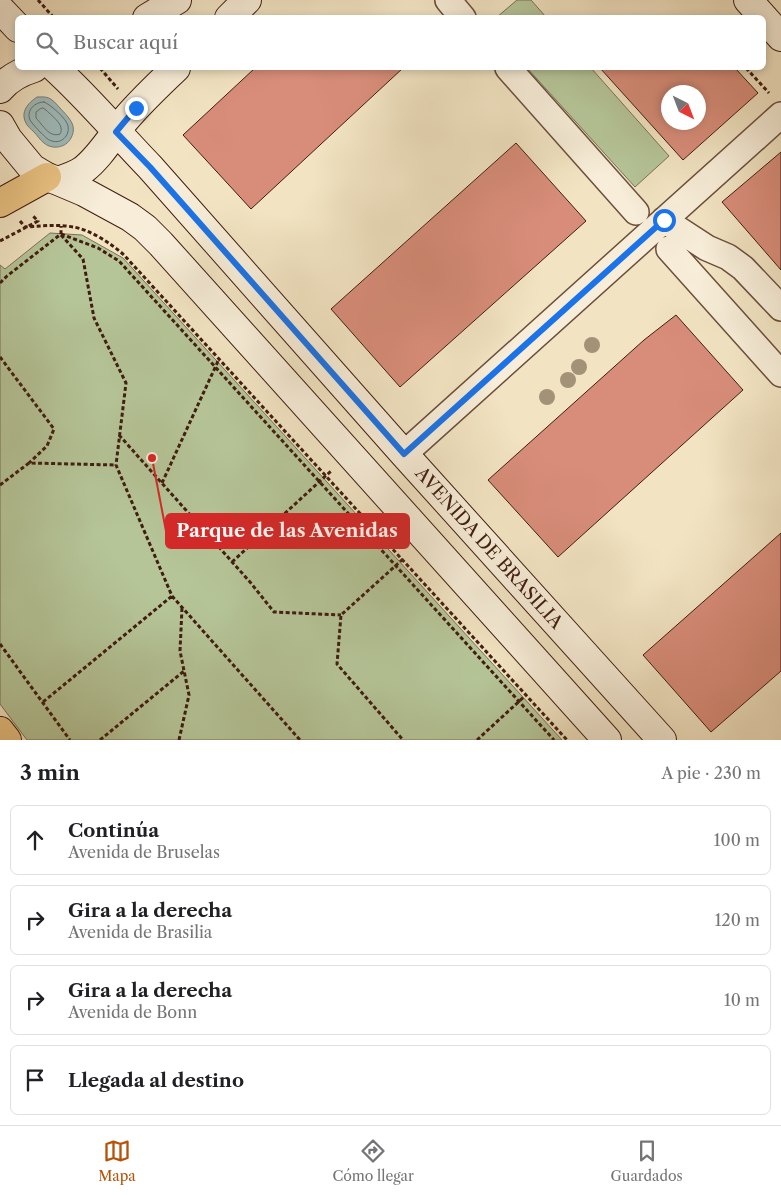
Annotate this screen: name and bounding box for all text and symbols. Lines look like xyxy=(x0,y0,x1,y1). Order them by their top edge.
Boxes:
search box xyxy=(15,15,766,70)
icon: search xyxy=(33,29,61,57)
text: Buscar aquí xyxy=(73,31,178,54)
north arrow xyxy=(661,85,706,130)
route end xyxy=(125,97,148,120)
route start xyxy=(653,209,676,232)
street label: AVENIDA DE BRASILIA xyxy=(410,462,568,634)
callout: Parque de las Avenidas xyxy=(166,514,409,548)
text: Parque de las Avenidas xyxy=(176,519,398,542)
text: 3 min xyxy=(20,760,80,785)
text: A pie · 230 m xyxy=(661,763,761,783)
text: Continúa xyxy=(68,819,159,842)
icon: ahead xyxy=(21,826,49,854)
text: 100 m xyxy=(714,830,760,850)
text: Avenida de Bruselas xyxy=(68,842,220,862)
text: Gira a la derecha xyxy=(68,899,232,922)
icon: right xyxy=(21,906,49,934)
text: 120 m xyxy=(715,910,760,930)
text: Avenida de Brasilia xyxy=(68,922,212,942)
text: Gira a la derecha xyxy=(68,979,232,1002)
icon: right xyxy=(21,986,49,1014)
text: 10 m xyxy=(724,990,760,1010)
text: Avenida de Bonn xyxy=(68,1002,197,1022)
icon: arrive xyxy=(21,1066,49,1094)
text: Llegada al destino xyxy=(68,1069,244,1092)
tab: Mapa xyxy=(98,1137,136,1185)
tab: Cómo llegar xyxy=(332,1137,414,1185)
tab: Guardados xyxy=(611,1137,683,1185)

